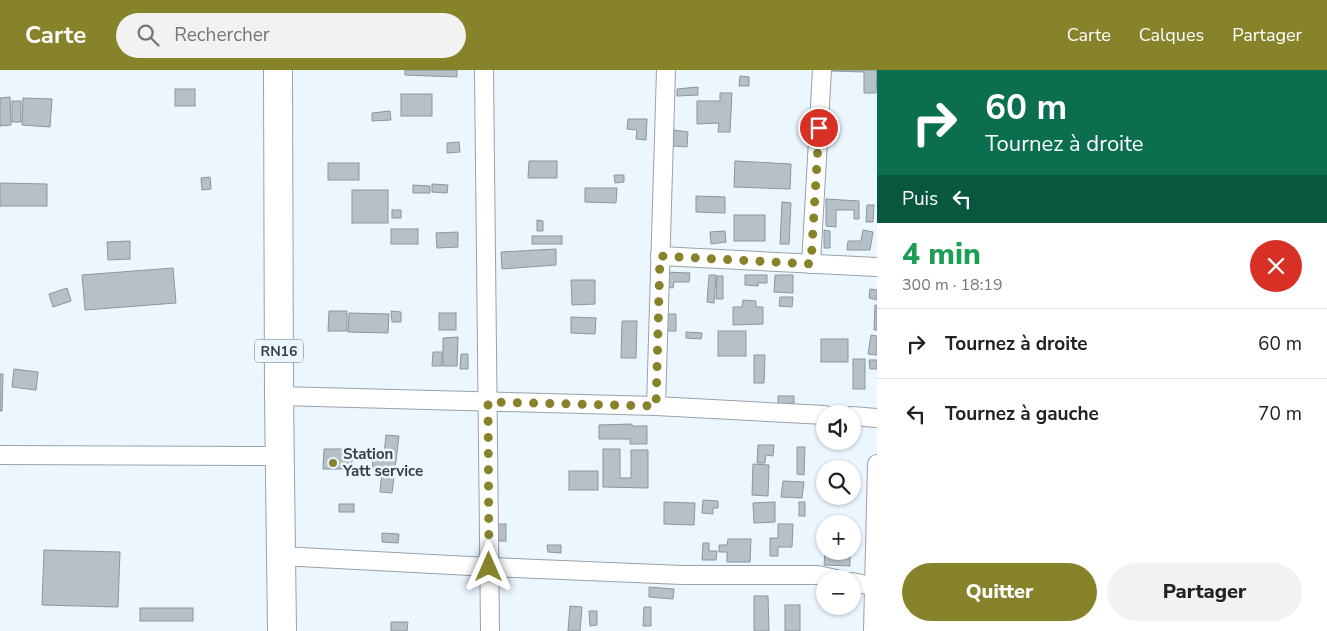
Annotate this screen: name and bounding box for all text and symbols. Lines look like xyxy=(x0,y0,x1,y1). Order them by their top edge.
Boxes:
search box xyxy=(116,13,466,58)
text: Carte xyxy=(25,19,86,51)
icon: search xyxy=(134,21,162,49)
text: Rechercher xyxy=(174,22,270,48)
text: Carte xyxy=(1067,23,1111,47)
text: Calques xyxy=(1139,23,1204,47)
text: Partager xyxy=(1232,23,1302,47)
text: 60 m xyxy=(985,84,1067,131)
icon: right xyxy=(902,90,967,155)
pin xyxy=(798,107,840,149)
icon: arrive xyxy=(805,114,833,142)
text: Tournez à droite xyxy=(985,129,1144,159)
icon: left xyxy=(948,185,976,213)
text: Puis xyxy=(902,186,938,212)
text: 4 min xyxy=(902,234,981,275)
button: close xyxy=(1250,240,1302,292)
text: 300 m · 18:19 xyxy=(902,274,1003,296)
icon: right xyxy=(902,330,930,358)
text: Tournez à droite xyxy=(945,331,1088,357)
text: 60 m xyxy=(1258,331,1302,357)
road number: RN16 xyxy=(255,340,303,362)
icon: left xyxy=(902,400,930,428)
text: Tournez à gauche xyxy=(945,401,1099,427)
text: 70 m xyxy=(1258,401,1302,427)
map controls xyxy=(816,405,861,615)
button: sound xyxy=(816,405,861,450)
place label: Station Yatt service xyxy=(342,444,423,481)
marker: Station Yatt service xyxy=(327,457,339,469)
button: search xyxy=(816,460,861,505)
button: + xyxy=(816,515,861,560)
position arrow xyxy=(462,540,514,592)
button: Quitter xyxy=(902,563,1097,621)
button: Partager xyxy=(1107,563,1302,621)
button: − xyxy=(816,570,861,615)

